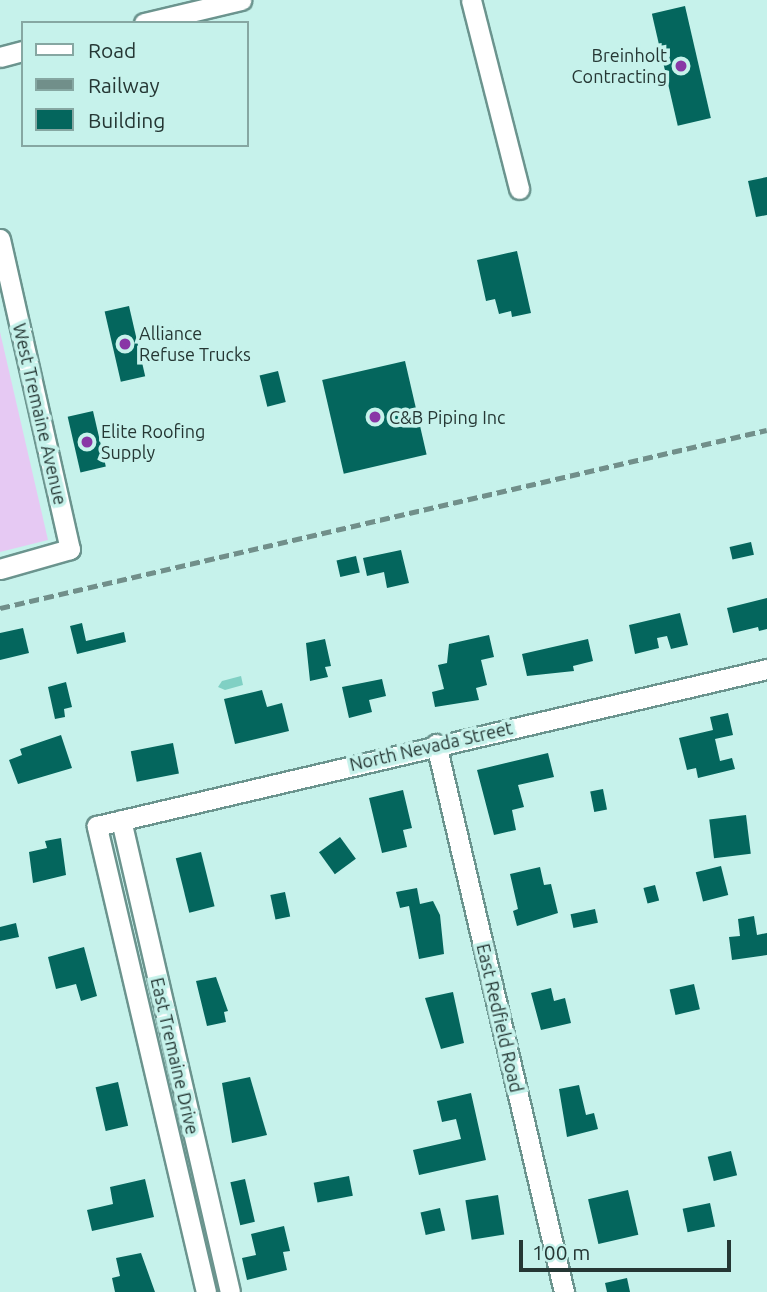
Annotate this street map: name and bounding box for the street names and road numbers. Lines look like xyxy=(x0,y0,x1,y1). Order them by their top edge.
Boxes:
street label: West Tremaine Avenue xyxy=(9,321,71,507)
street label: North Nevada Street xyxy=(347,717,515,775)
street label: East Redfield Road xyxy=(472,942,528,1094)
street label: East Tremaine Drive xyxy=(146,975,204,1137)

